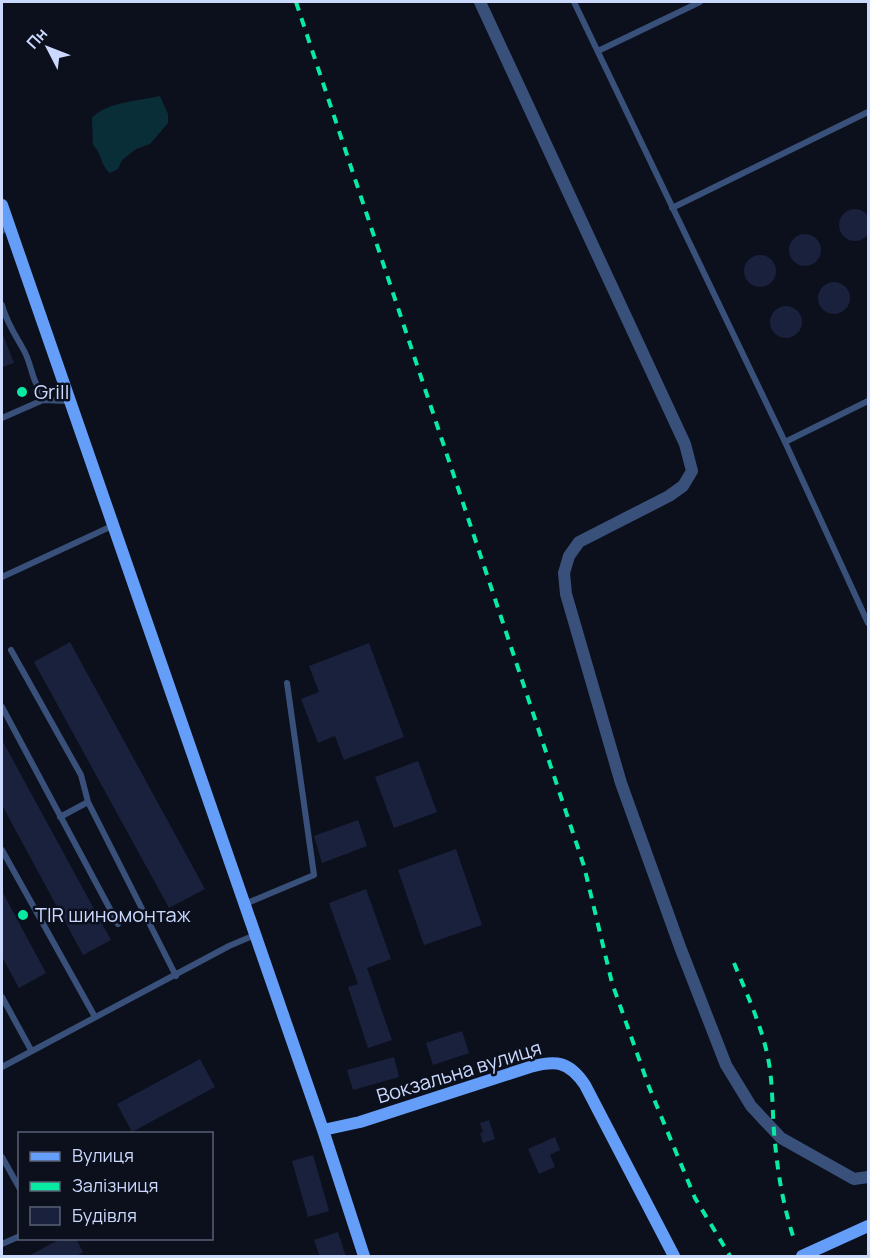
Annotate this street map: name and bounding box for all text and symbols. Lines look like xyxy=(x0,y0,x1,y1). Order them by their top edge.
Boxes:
north arrow xyxy=(18,18,78,78)
text: Пн xyxy=(21,23,52,53)
place label: Grill xyxy=(34,378,69,405)
marker: Grill xyxy=(15,385,29,399)
place label: TIR шиномонтаж xyxy=(35,901,191,928)
marker: TIR шиномонтаж xyxy=(16,908,30,922)
street label: Вокзальна вулиця xyxy=(373,1034,545,1109)
legend xyxy=(18,1132,213,1240)
text: Вулиця xyxy=(72,1143,134,1167)
text: Залізниця xyxy=(72,1173,158,1197)
text: Будівля xyxy=(72,1203,137,1227)

